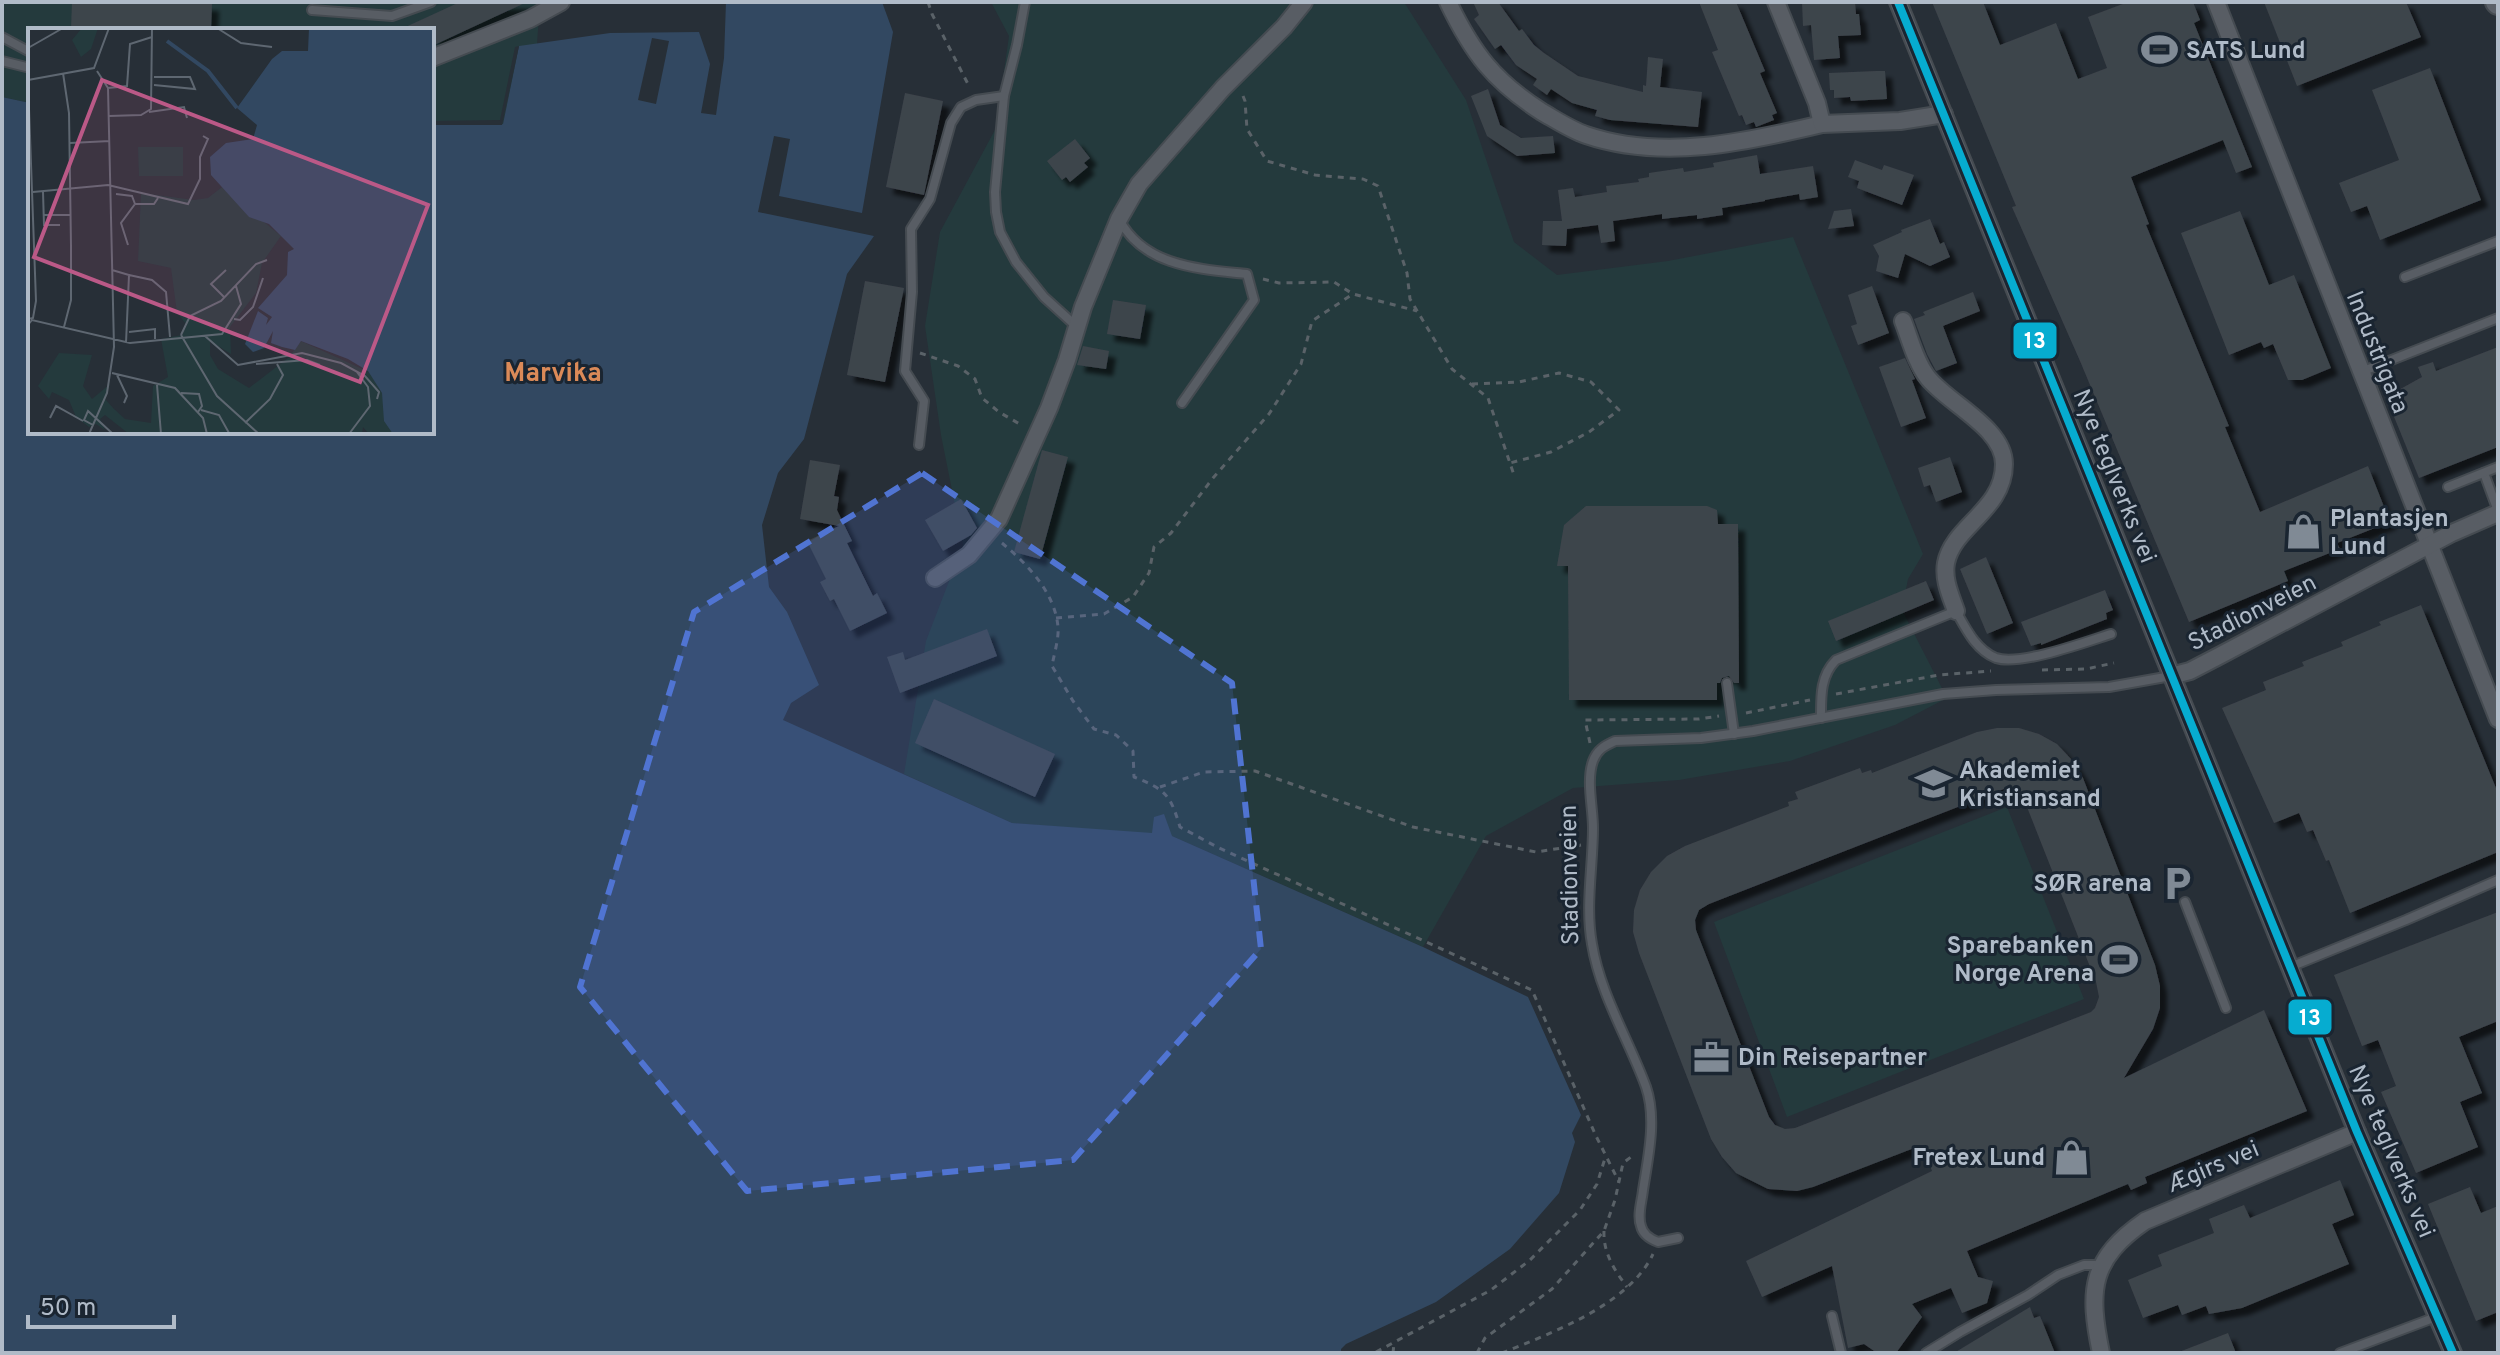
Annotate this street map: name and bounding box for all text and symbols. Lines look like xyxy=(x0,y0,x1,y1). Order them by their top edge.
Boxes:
inset map xyxy=(28,28,434,434)
sports icon: SATS Lund xyxy=(2141,31,2179,69)
place label: SATS Lund xyxy=(2186,37,2306,67)
street label: Industrigata xyxy=(2338,287,2414,418)
line badge: 13 xyxy=(2012,321,2058,360)
text: 13 xyxy=(2024,329,2046,356)
district label: Marvika xyxy=(504,358,602,391)
street label: Nye teglverks vei xyxy=(2065,385,2162,568)
place label: Plantasjen Lund xyxy=(2330,505,2449,563)
shop icon: Plantasjen Lund xyxy=(2285,513,2323,551)
street label: Stadionveien xyxy=(2184,569,2322,659)
place label: Akademiet Kristiansand xyxy=(1959,757,2101,815)
school or university icon: Akademiet Kristiansand xyxy=(1914,765,1952,803)
street label: Stadionveien xyxy=(1555,805,1587,945)
parking icon: SØR arena xyxy=(2159,864,2197,902)
place label: SØR arena xyxy=(2034,870,2152,900)
place label: Sparebanken Norge Arena xyxy=(1947,932,2094,990)
sports icon: Sparebanken Norge Arena xyxy=(2101,940,2139,978)
line badge: 13 xyxy=(2287,998,2333,1036)
text: 13 xyxy=(2299,1006,2321,1033)
office icon: Din Reisepartner xyxy=(1693,1038,1731,1076)
place label: Din Reisepartner xyxy=(1738,1044,1927,1074)
street label: Nye teglverks vei xyxy=(2340,1061,2440,1243)
street label: Ægirs vei xyxy=(2163,1135,2264,1201)
shop icon: Fretex Lund xyxy=(2052,1138,2090,1176)
place label: Fretex Lund xyxy=(1913,1144,2045,1174)
scale bar xyxy=(28,1279,174,1329)
text: 50 m xyxy=(40,1294,96,1324)

